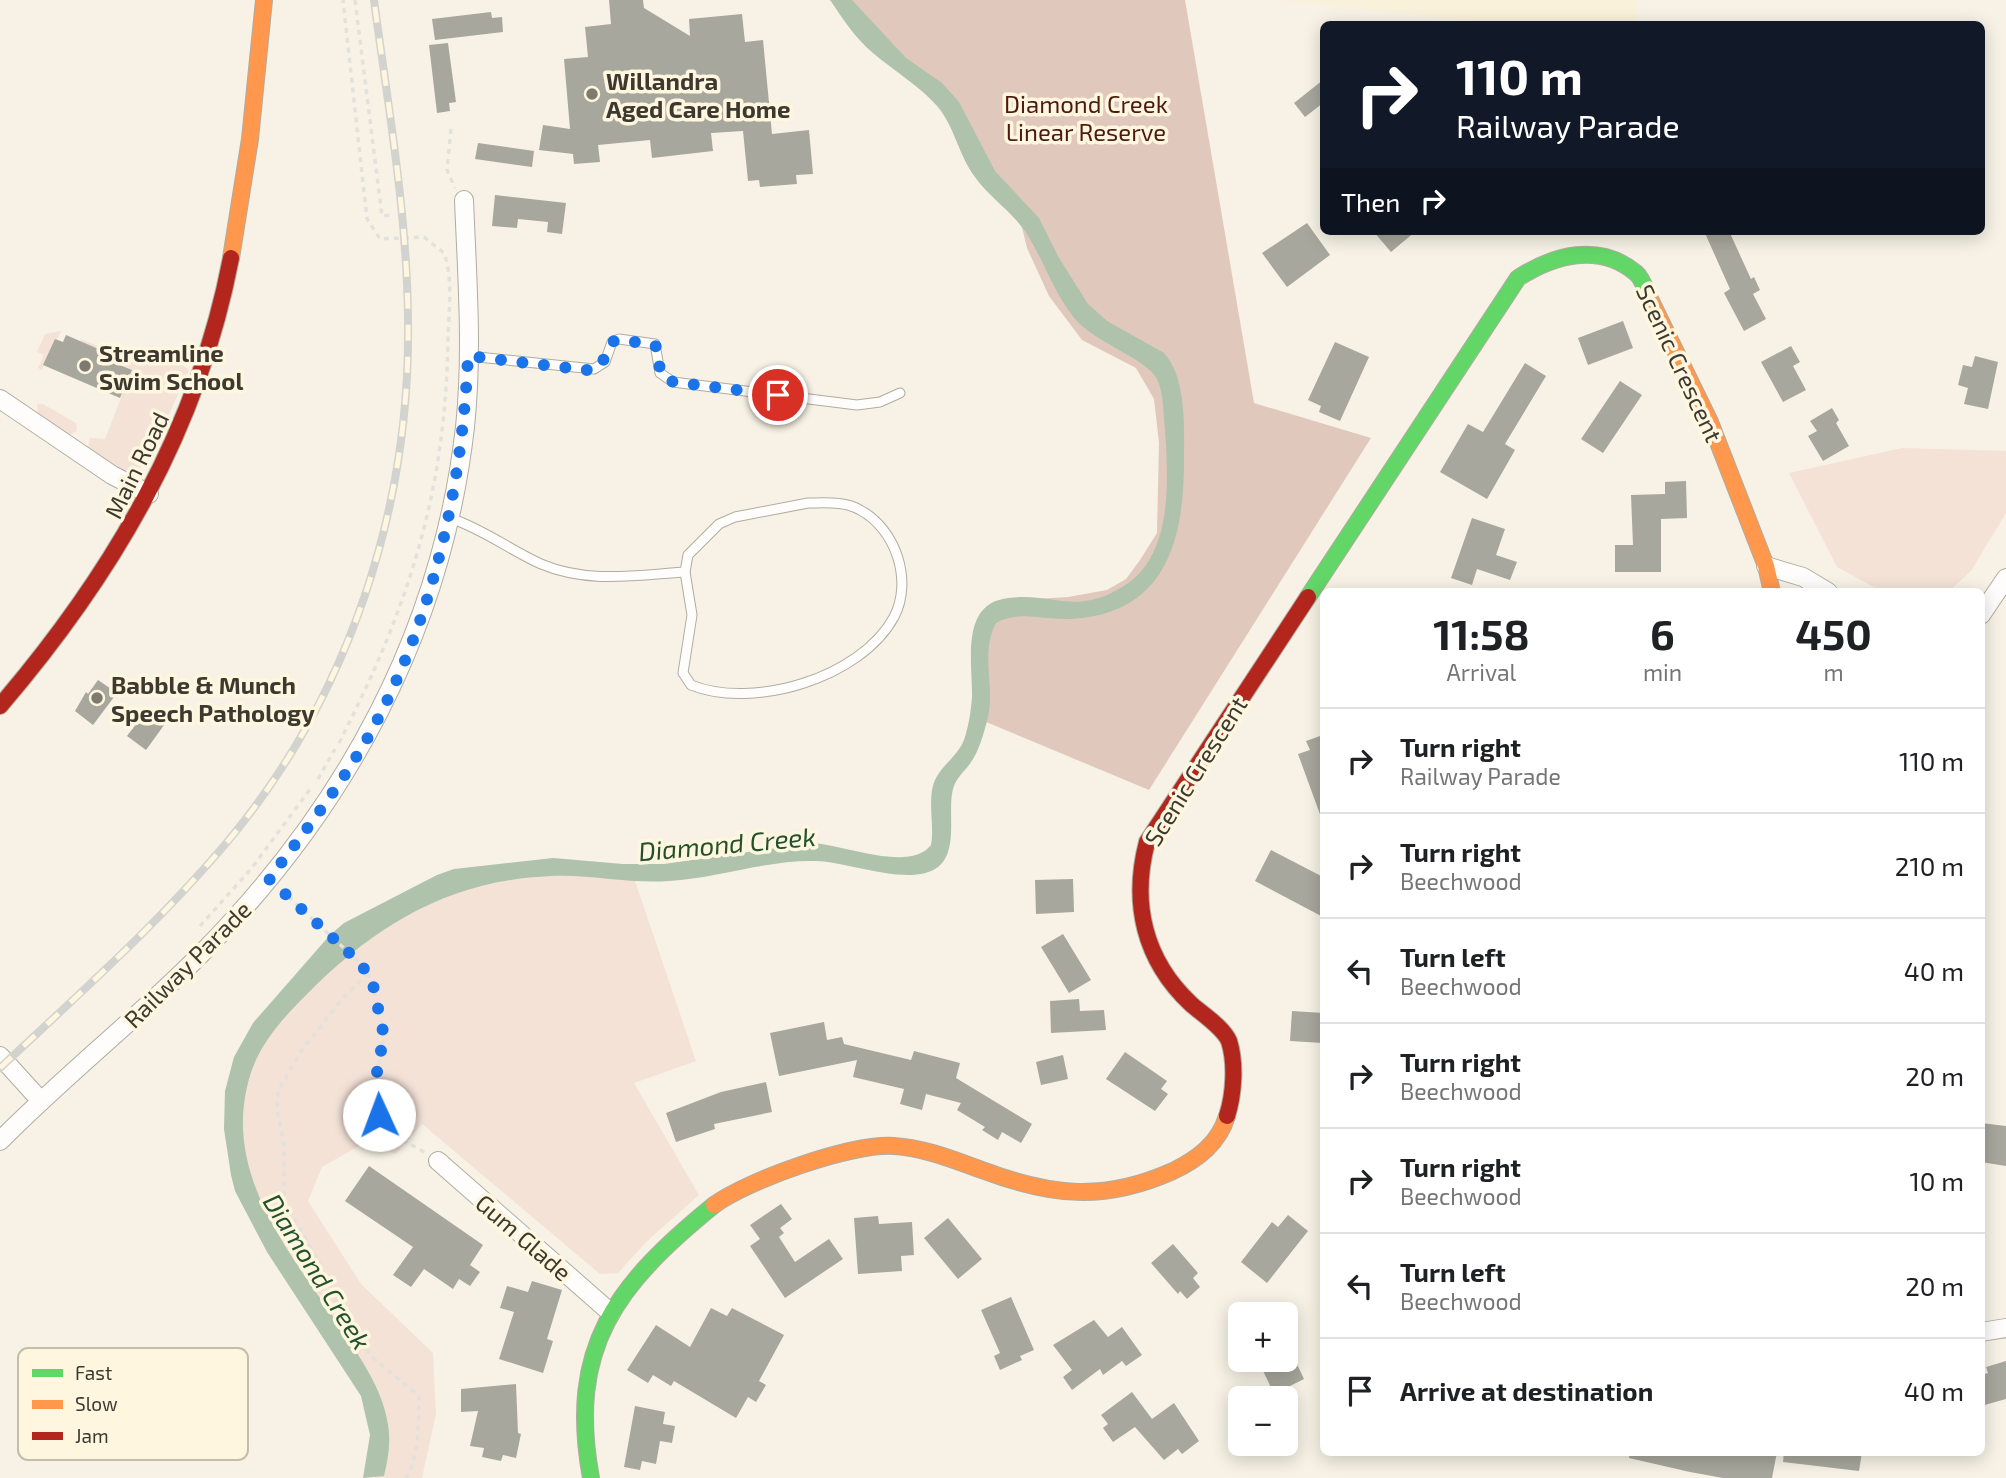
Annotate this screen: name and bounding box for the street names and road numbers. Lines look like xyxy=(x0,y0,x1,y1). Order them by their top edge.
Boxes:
street label: Scenic Crescent xyxy=(1631,280,1729,446)
street label: Main Road xyxy=(98,407,174,523)
street label: Scenic Crescent xyxy=(1138,691,1252,851)
street label: Railway Parade xyxy=(117,894,257,1034)
street label: Gum Glade xyxy=(470,1188,578,1286)

